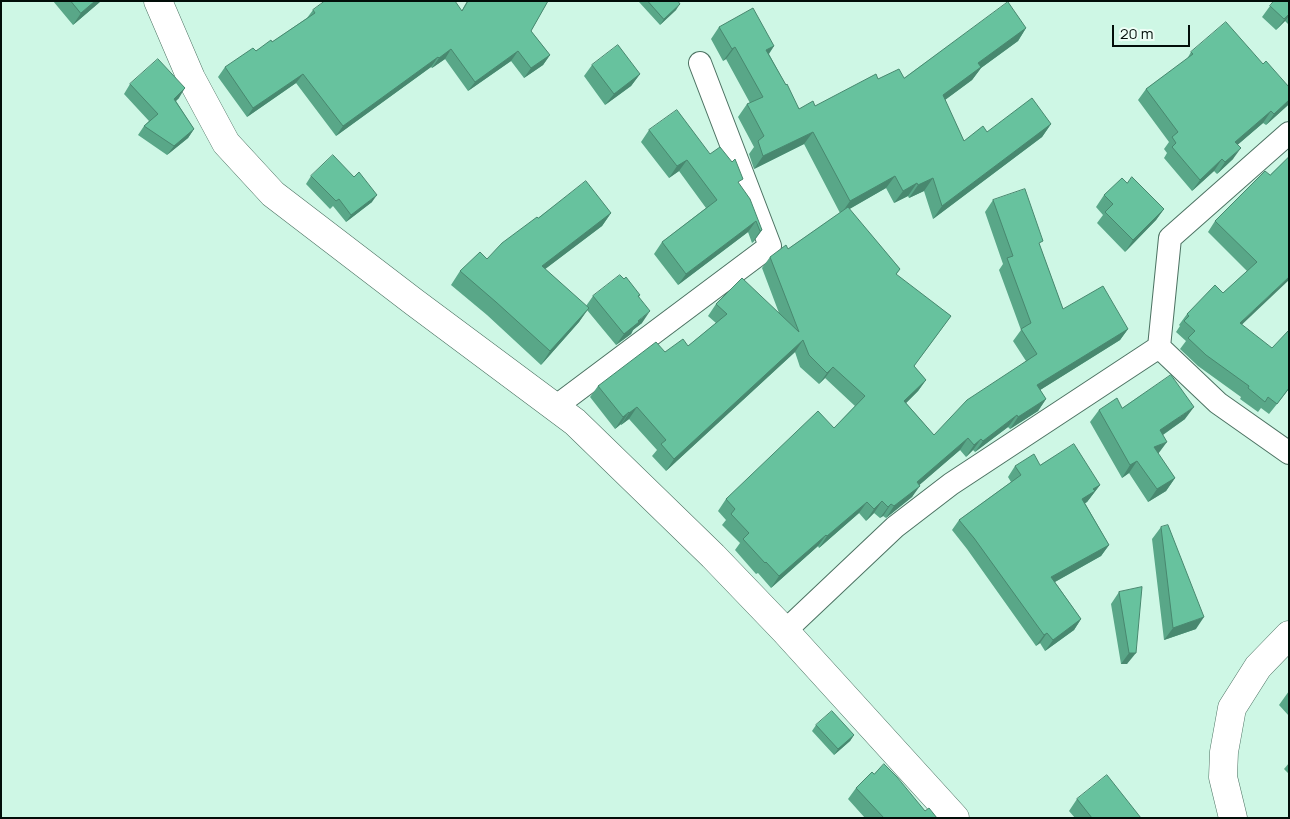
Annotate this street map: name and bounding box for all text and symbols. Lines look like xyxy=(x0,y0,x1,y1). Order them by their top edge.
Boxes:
scale bar xyxy=(1115,15,1192,47)
text: 20 m xyxy=(1120,23,1153,44)

